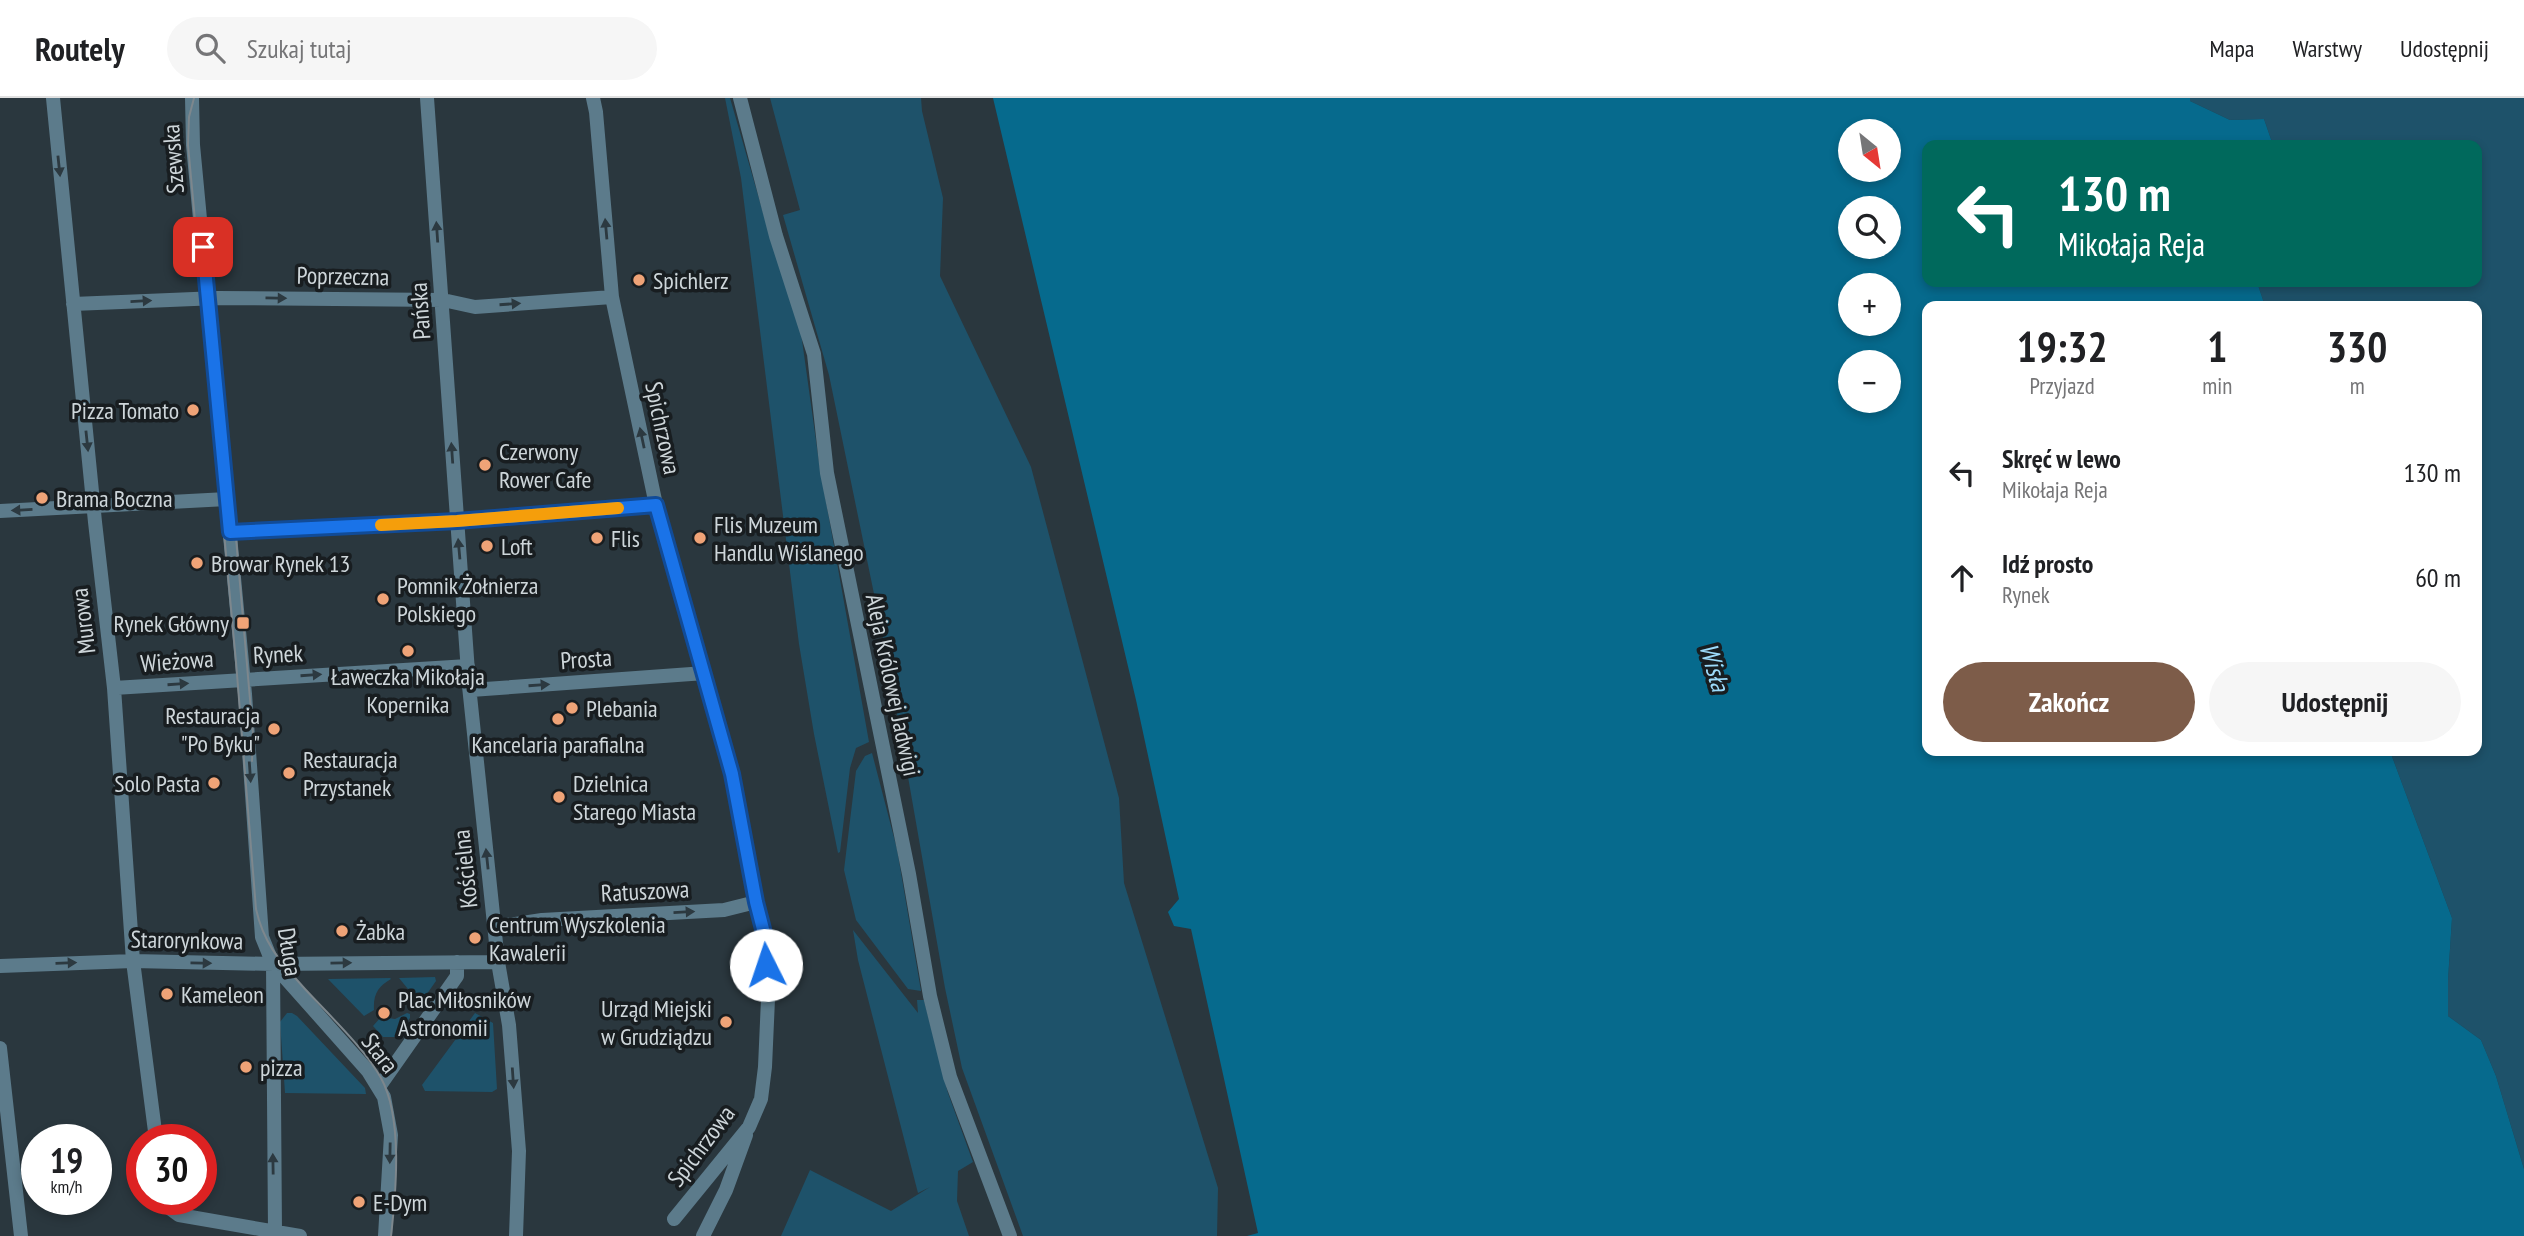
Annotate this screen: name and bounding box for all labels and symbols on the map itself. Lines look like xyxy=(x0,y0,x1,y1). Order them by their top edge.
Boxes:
north arrow xyxy=(1838,119,1900,182)
street label: Szewska xyxy=(155,123,191,195)
one-way arrow xyxy=(54,155,65,177)
pin xyxy=(173,217,233,277)
one-way arrow xyxy=(600,218,611,240)
one-way arrow xyxy=(431,221,442,243)
street label: Poprzeczna xyxy=(296,260,390,292)
place label: Spichlerz xyxy=(653,265,729,296)
marker: Spichlerz xyxy=(631,272,647,288)
street label: Pańska xyxy=(403,281,437,341)
one-way arrow xyxy=(266,292,288,304)
one-way arrow xyxy=(130,296,152,307)
one-way arrow xyxy=(499,298,521,309)
street label: Spichrzowa xyxy=(638,379,688,477)
place label: Pizza Tomato xyxy=(71,395,179,426)
marker: Pizza Tomato xyxy=(185,402,201,418)
one-way arrow xyxy=(637,427,648,449)
one-way arrow xyxy=(81,430,92,452)
place label: Czerwony Rower Cafe xyxy=(499,436,591,495)
one-way arrow xyxy=(446,442,457,464)
marker: Czerwony Rower Cafe xyxy=(477,457,493,473)
place label: Brama Boczna xyxy=(56,483,173,514)
marker: Brama Boczna xyxy=(34,490,50,506)
one-way arrow xyxy=(11,504,33,515)
place label: Flis Muzeum Handlu Wiślanego xyxy=(714,509,864,568)
place label: Flis xyxy=(611,523,640,554)
marker: Flis xyxy=(589,530,605,546)
marker: Flis Muzeum Handlu Wiślanego xyxy=(692,530,708,546)
place label: Loft xyxy=(501,531,533,562)
one-way arrow xyxy=(453,537,464,559)
marker: Loft xyxy=(479,538,495,554)
place label: Browar Rynek 13 xyxy=(211,548,350,579)
marker: Browar Rynek 13 xyxy=(189,555,205,571)
place label: Pomnik Żołnierza Polskiego xyxy=(397,570,538,629)
street label: Murowa xyxy=(64,586,102,656)
marker: Pomnik Żołnierza Polskiego xyxy=(375,591,391,607)
street label: Aleja Królowej Jadwigi xyxy=(859,591,927,779)
place label: Rynek Główny xyxy=(113,608,229,639)
marker: Rynek Główny xyxy=(235,615,251,631)
street label: Rynek xyxy=(252,637,304,671)
water label: Wisła xyxy=(1692,639,1738,696)
street label: Prosta xyxy=(559,642,613,676)
street label: Wieżowa xyxy=(139,643,215,679)
marker: Ławeczka Mikołaja Kopernika xyxy=(400,643,416,659)
place label: Ławeczka Mikołaja Kopernika xyxy=(331,661,485,720)
one-way arrow xyxy=(300,670,322,681)
one-way arrow xyxy=(168,678,190,689)
one-way arrow xyxy=(528,679,550,690)
place label: Plebania xyxy=(586,693,658,724)
place label: Restauracja "Po Byku" xyxy=(165,700,260,759)
marker: Plebania xyxy=(564,700,580,716)
marker: Kancelaria parafialna xyxy=(550,711,566,727)
marker: Restauracja "Po Byku" xyxy=(266,721,282,737)
place label: Kancelaria parafialna xyxy=(471,729,645,760)
place label: Restauracja Przystanek xyxy=(303,744,398,803)
one-way arrow xyxy=(245,761,256,783)
marker: Restauracja Przystanek xyxy=(281,765,297,781)
place label: Solo Pasta xyxy=(114,768,200,799)
place label: Dzielnica Starego Miasta xyxy=(573,768,696,827)
marker: Solo Pasta xyxy=(206,775,222,791)
marker: Dzielnica Starego Miasta xyxy=(551,789,567,805)
street label: Kościelna xyxy=(445,828,485,910)
one-way arrow xyxy=(481,848,492,870)
street label: Ratuszowa xyxy=(600,873,690,909)
one-way arrow xyxy=(673,906,695,917)
place label: Centrum Wyszkolenia Kawalerii xyxy=(489,909,666,968)
place label: Żabka xyxy=(356,916,405,947)
marker: Żabka xyxy=(334,923,350,939)
street label: Starorynkowa xyxy=(130,924,244,956)
street label: Długa xyxy=(271,926,309,978)
position arrow xyxy=(729,928,803,1002)
marker: Centrum Wyszkolenia Kawalerii xyxy=(467,930,483,946)
one-way arrow xyxy=(190,957,212,968)
one-way arrow xyxy=(330,957,352,969)
one-way arrow xyxy=(56,958,78,969)
place label: Kameleon xyxy=(181,979,264,1010)
place label: Plac Miłosników Astronomii xyxy=(398,984,532,1043)
marker: Kameleon xyxy=(159,986,175,1002)
place label: Urząd Miejski w Grudziądzu xyxy=(601,993,712,1052)
marker: Plac Miłosników Astronomii xyxy=(376,1005,392,1021)
marker: Urząd Miejski w Grudziądzu xyxy=(718,1014,734,1030)
street label: Stara xyxy=(355,1027,405,1079)
place label: pizza xyxy=(260,1052,303,1083)
marker: pizza xyxy=(238,1059,254,1075)
one-way arrow xyxy=(508,1067,519,1089)
street label: Spichrzowa xyxy=(660,1099,742,1193)
speed limit sign: 30 xyxy=(126,1124,217,1215)
one-way arrow xyxy=(384,1142,396,1164)
one-way arrow xyxy=(268,1153,279,1175)
place label: E-Dym xyxy=(373,1187,427,1218)
marker: E-Dym xyxy=(351,1194,367,1210)

